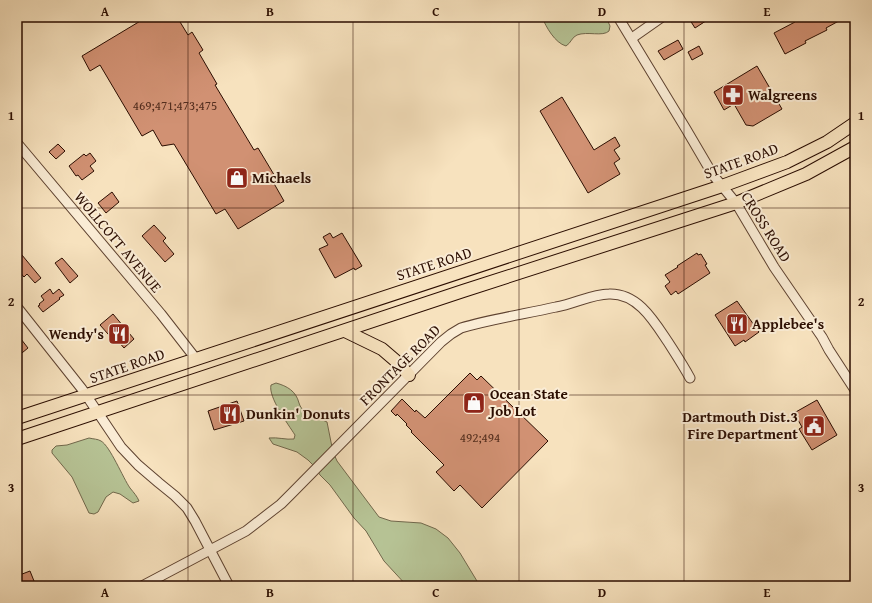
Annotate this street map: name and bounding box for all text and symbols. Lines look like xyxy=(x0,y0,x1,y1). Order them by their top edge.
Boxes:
text: A xyxy=(101,2,110,21)
text: B xyxy=(266,2,274,21)
text: C xyxy=(432,2,440,21)
text: D xyxy=(598,2,606,21)
text: E xyxy=(764,2,771,21)
pharmacy icon: Walgreens xyxy=(720,82,746,108)
place label: Walgreens xyxy=(748,84,817,105)
house number: 469;471;473;475 xyxy=(133,96,217,115)
text: 1 xyxy=(8,106,14,125)
text: 1 xyxy=(858,106,864,125)
street label: STATE ROAD xyxy=(701,137,781,184)
shop icon: Michaels xyxy=(224,165,250,191)
place label: Michaels xyxy=(252,167,311,188)
street label: WOLLCOTT AVENUE xyxy=(70,187,167,297)
street label: CROSS ROAD xyxy=(736,188,796,266)
street label: STATE ROAD xyxy=(393,241,474,286)
text: 2 xyxy=(8,292,15,311)
text: 2 xyxy=(858,292,865,311)
restaurant icon: Applebee's xyxy=(724,311,750,337)
place label: Applebee's xyxy=(752,313,824,334)
street label: FRONTAGE ROAD xyxy=(355,320,445,410)
restaurant icon: Wendy's xyxy=(106,321,132,347)
place label: Wendy's xyxy=(49,323,104,344)
street label: STATE ROAD xyxy=(87,343,167,388)
place label: Ocean State Job Lot xyxy=(487,383,568,421)
shop icon: Ocean State Job Lot xyxy=(461,390,487,416)
restaurant icon: Dunkin' Donuts xyxy=(217,401,243,427)
place label: Dunkin' Donuts xyxy=(246,403,350,424)
place label: Dartmouth Dist.3 Fire Department xyxy=(682,406,798,444)
public building icon: Dartmouth Dist.3 Fire Department xyxy=(801,413,827,439)
house number: 492;494 xyxy=(460,428,500,447)
text: 3 xyxy=(8,478,14,497)
text: 3 xyxy=(858,478,864,497)
text: A xyxy=(101,583,110,602)
text: B xyxy=(266,583,274,602)
text: C xyxy=(432,583,440,602)
text: D xyxy=(598,583,606,602)
text: E xyxy=(764,583,771,602)

